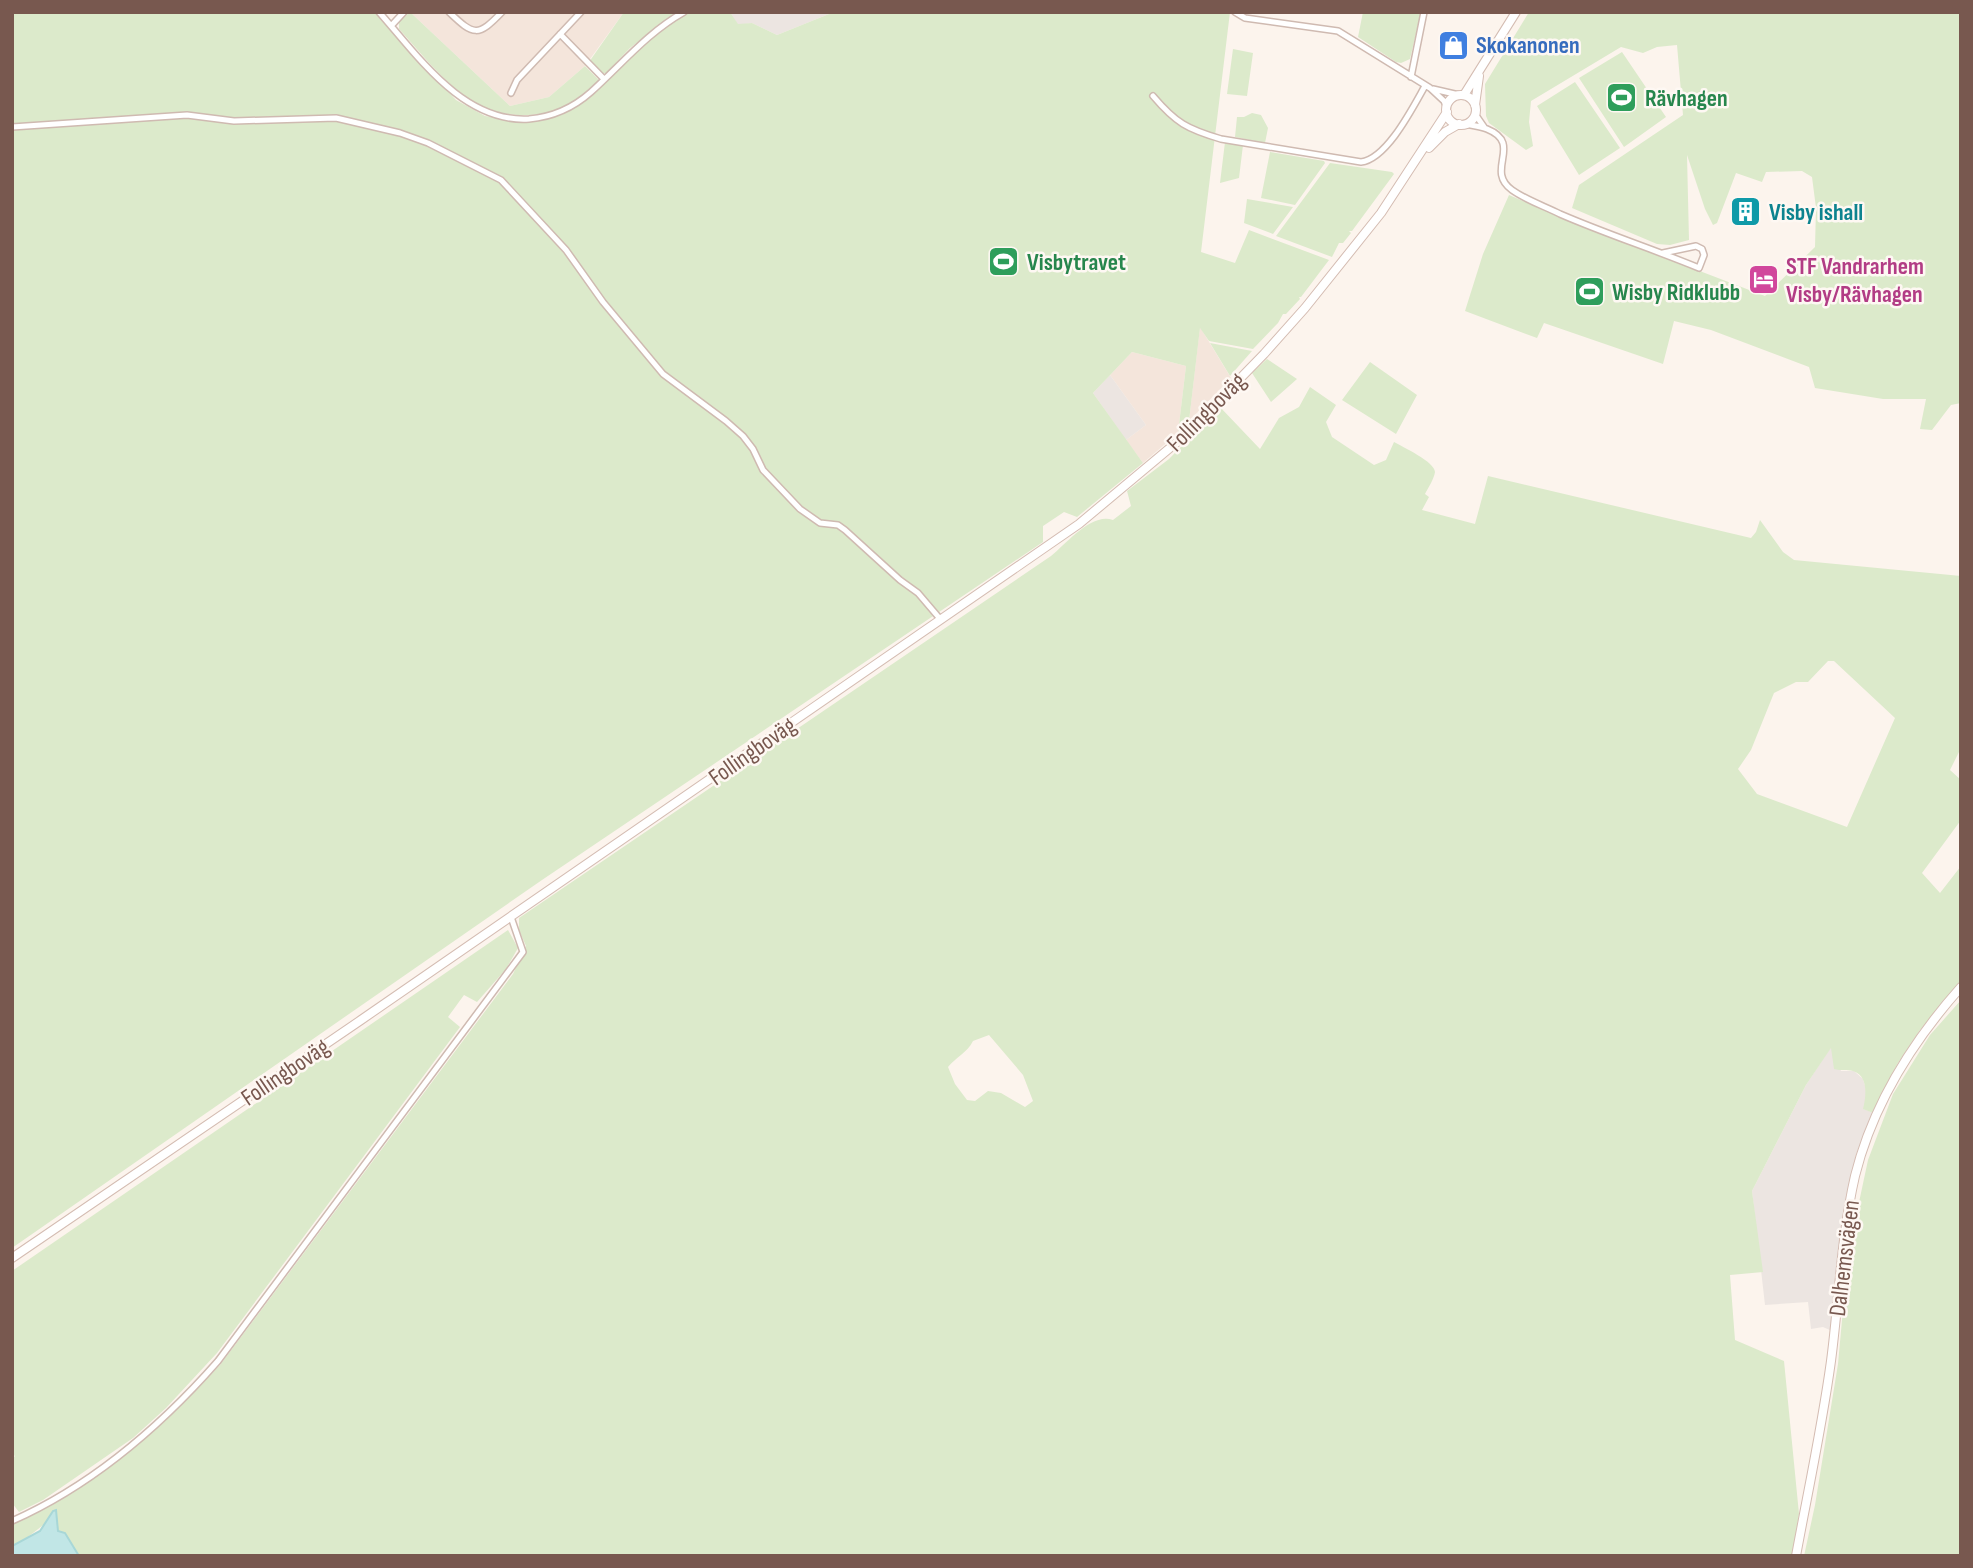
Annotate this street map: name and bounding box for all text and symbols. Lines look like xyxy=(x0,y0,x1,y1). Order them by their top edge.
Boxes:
shop icon: Skokanonen xyxy=(1436,28,1470,62)
place label: Skokanonen xyxy=(1476,31,1580,60)
sports icon: Rävhagen xyxy=(1605,81,1639,115)
place label: Rävhagen xyxy=(1645,84,1728,113)
building icon: Visby ishall xyxy=(1729,195,1763,229)
place label: Visby ishall xyxy=(1769,198,1863,227)
sports icon: Visbytravet xyxy=(987,245,1021,279)
place label: Visbytravet xyxy=(1027,248,1126,277)
place label: STF Vandrarhem Visby/Rävhagen xyxy=(1786,252,1924,309)
hotel icon: STF Vandrarhem Visby/Rävhagen xyxy=(1746,263,1780,297)
sports icon: Wisby Ridklubb xyxy=(1572,275,1606,309)
place label: Wisby Ridklubb xyxy=(1612,278,1740,307)
street label: Follingboväg xyxy=(1161,367,1252,458)
street label: Follingboväg xyxy=(703,711,802,792)
street label: Follingboväg xyxy=(236,1032,335,1112)
street label: Dalhemsvägen xyxy=(1823,1198,1866,1318)

